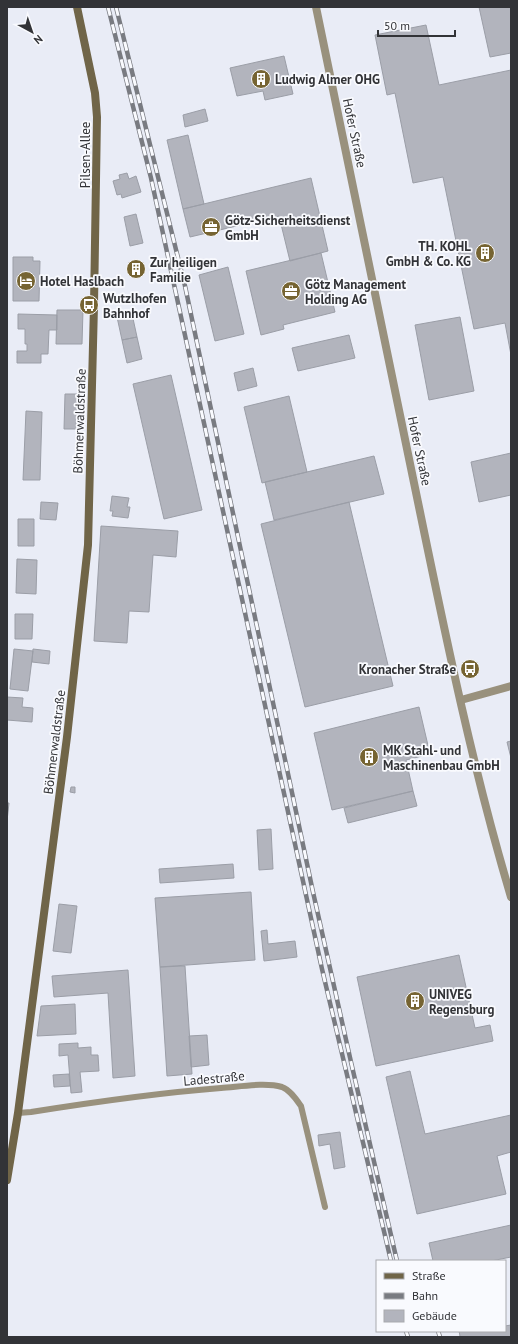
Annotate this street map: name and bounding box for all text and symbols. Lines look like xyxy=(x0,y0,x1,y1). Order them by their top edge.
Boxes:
north arrow xyxy=(12,12,52,52)
scale bar xyxy=(378,12,455,38)
text: 50 m xyxy=(384,18,410,33)
text: N xyxy=(31,32,46,47)
building icon: Ludwig Almer OHG xyxy=(250,68,272,90)
place label: Ludwig Almer OHG xyxy=(275,71,380,88)
street label: Hofer Straße xyxy=(339,97,370,169)
street label: Pilsen-Allee xyxy=(77,122,94,188)
place label: Götz-Sicherheitsdienst GmbH xyxy=(225,212,351,244)
office icon: Götz-Sicherheitsdienst GmbH xyxy=(200,216,222,238)
place label: TH. KOHL GmbH & Co. KG xyxy=(386,238,471,270)
building icon: TH. KOHL GmbH & Co. KG xyxy=(474,242,496,264)
place label: Zur heiligen Familie xyxy=(150,254,217,286)
building icon: Zur heiligen Familie xyxy=(125,258,147,280)
hotel icon: Hotel Haslbach xyxy=(15,270,37,292)
place label: Hotel Haslbach xyxy=(40,273,124,290)
place label: Götz Management Holding AG xyxy=(305,276,406,308)
office icon: Götz Management Holding AG xyxy=(280,280,302,302)
place label: Wutzlhofen Bahnhof xyxy=(103,290,167,322)
bus stop icon: Wutzlhofen Bahnhof xyxy=(78,294,100,316)
street label: Böhmerwaldstraße xyxy=(69,368,90,474)
street label: Hofer Straße xyxy=(404,415,435,487)
bus stop icon: Kronacher Straße xyxy=(459,658,481,680)
place label: Kronacher Straße xyxy=(359,661,456,678)
street label: Böhmerwaldstraße xyxy=(40,689,69,795)
place label: MK Stahl- und Maschinenbau GmbH xyxy=(383,742,500,774)
building icon: MK Stahl- und Maschinenbau GmbH xyxy=(358,746,380,768)
place label: UNIVEG Regensburg xyxy=(429,986,494,1018)
building icon: UNIVEG Regensburg xyxy=(404,990,426,1012)
street label: Ladestraße xyxy=(183,1067,245,1090)
legend xyxy=(376,1260,506,1332)
text: Straße xyxy=(412,1268,446,1283)
text: Bahn xyxy=(412,1288,438,1303)
text: Gebäude xyxy=(412,1308,457,1323)

